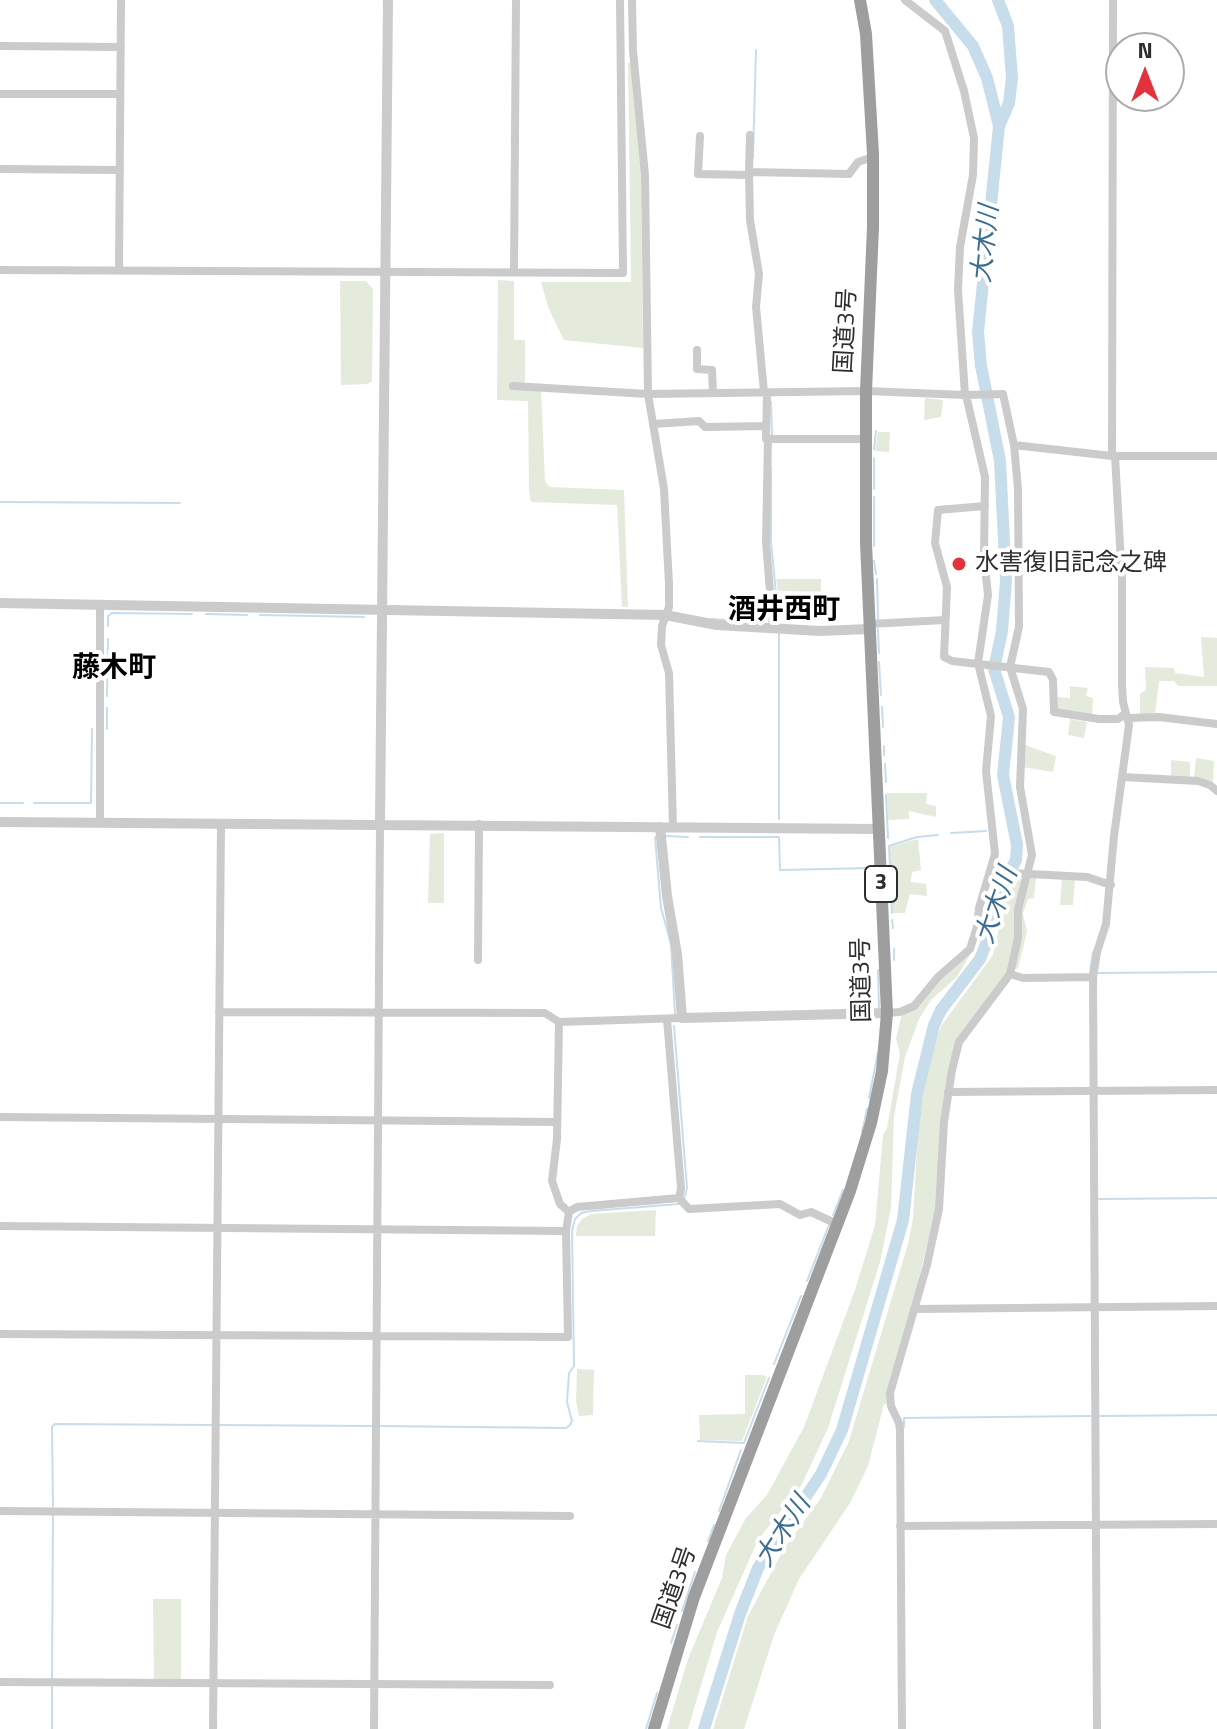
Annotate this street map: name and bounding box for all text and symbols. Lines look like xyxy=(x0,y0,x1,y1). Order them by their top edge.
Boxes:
north arrow xyxy=(1105,32,1185,112)
text: N xyxy=(1137,33,1153,67)
water label: 大木川 xyxy=(967,204,1007,284)
street label: 国道3号 xyxy=(830,288,864,374)
place label: 水害復旧記念之碑 xyxy=(975,550,1167,578)
marker: 水害復旧記念之碑 xyxy=(950,555,968,573)
district label: 酒井西町 xyxy=(728,594,840,628)
district label: 藤木町 xyxy=(72,652,156,686)
water label: 大木川 xyxy=(971,864,1025,948)
road number: 3 xyxy=(865,866,897,902)
street label: 国道3号 xyxy=(848,937,878,1023)
water label: 大木川 xyxy=(750,1491,818,1573)
street label: 国道3号 xyxy=(648,1543,704,1633)

